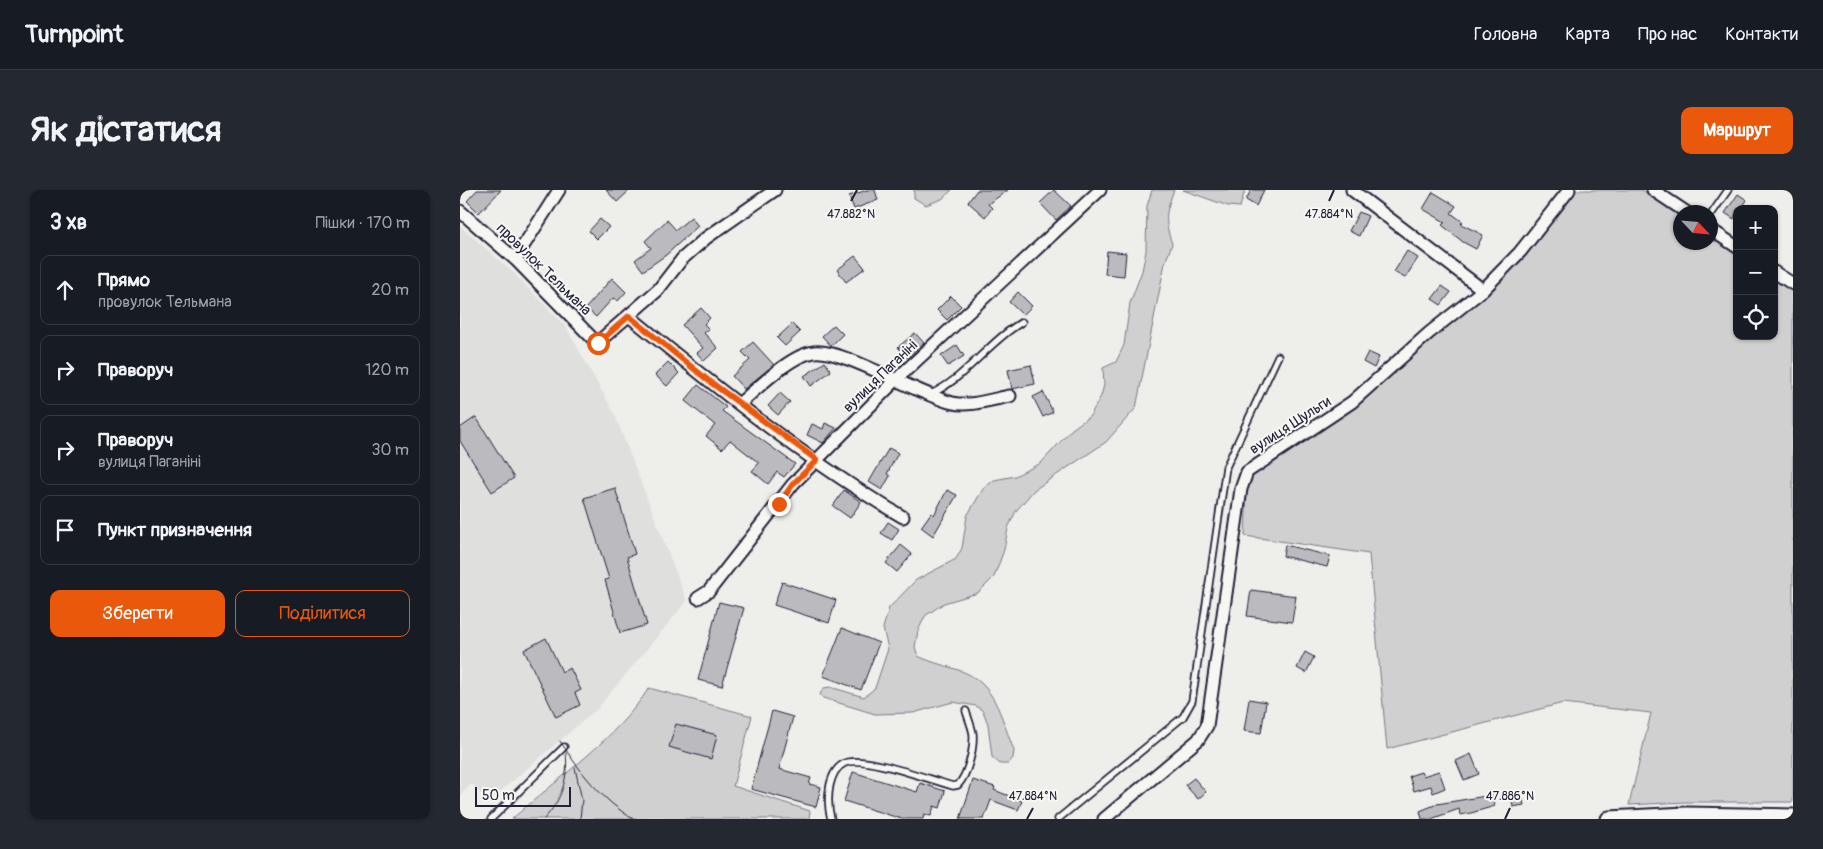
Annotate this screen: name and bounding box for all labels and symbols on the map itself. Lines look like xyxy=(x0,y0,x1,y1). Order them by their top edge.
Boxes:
north arrow xyxy=(1673,205,1718,250)
text: 47.882°N xyxy=(827,207,875,222)
text: 47.884°N xyxy=(1305,207,1353,222)
street label: провулок Тельмана xyxy=(492,219,595,320)
route start xyxy=(587,332,610,355)
street label: вулиця Паганіні xyxy=(839,336,922,417)
street label: вулиця Шульги xyxy=(1246,392,1335,459)
route end xyxy=(768,493,791,516)
scale bar xyxy=(475,784,571,807)
text: 47.884°N xyxy=(1009,789,1057,804)
text: 47.886°N xyxy=(1486,789,1534,804)

